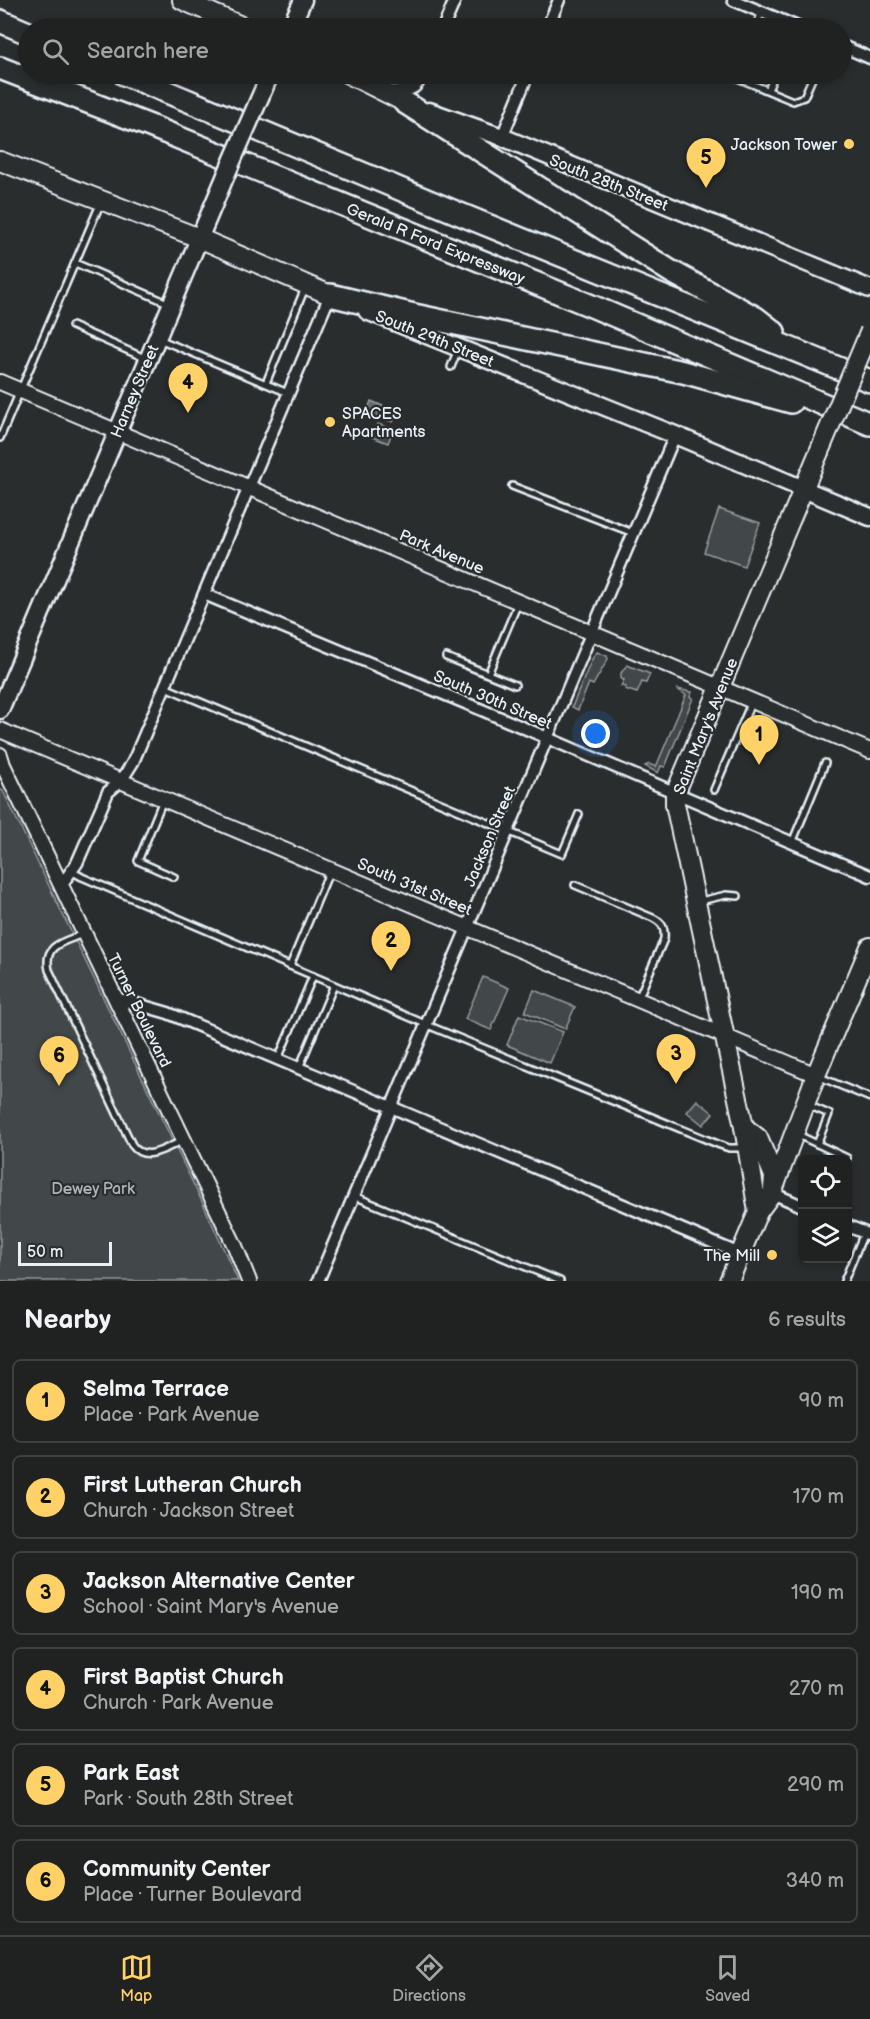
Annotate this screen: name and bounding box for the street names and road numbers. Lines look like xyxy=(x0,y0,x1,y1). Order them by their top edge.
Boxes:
street label: South 28th Street xyxy=(546,151,671,216)
street label: Gerald R Ford Expressway xyxy=(343,200,528,289)
street label: South 29th Street xyxy=(372,307,496,372)
street label: Harney Street xyxy=(107,342,164,441)
street label: Park Avenue xyxy=(396,526,487,579)
street label: Saint Mary's Avenue xyxy=(670,655,743,798)
street label: South 30th Street xyxy=(430,667,554,734)
street label: Jackson Street xyxy=(461,783,520,890)
street label: South 31st Street xyxy=(354,855,475,920)
street label: Turner Boulevard xyxy=(103,951,174,1071)

